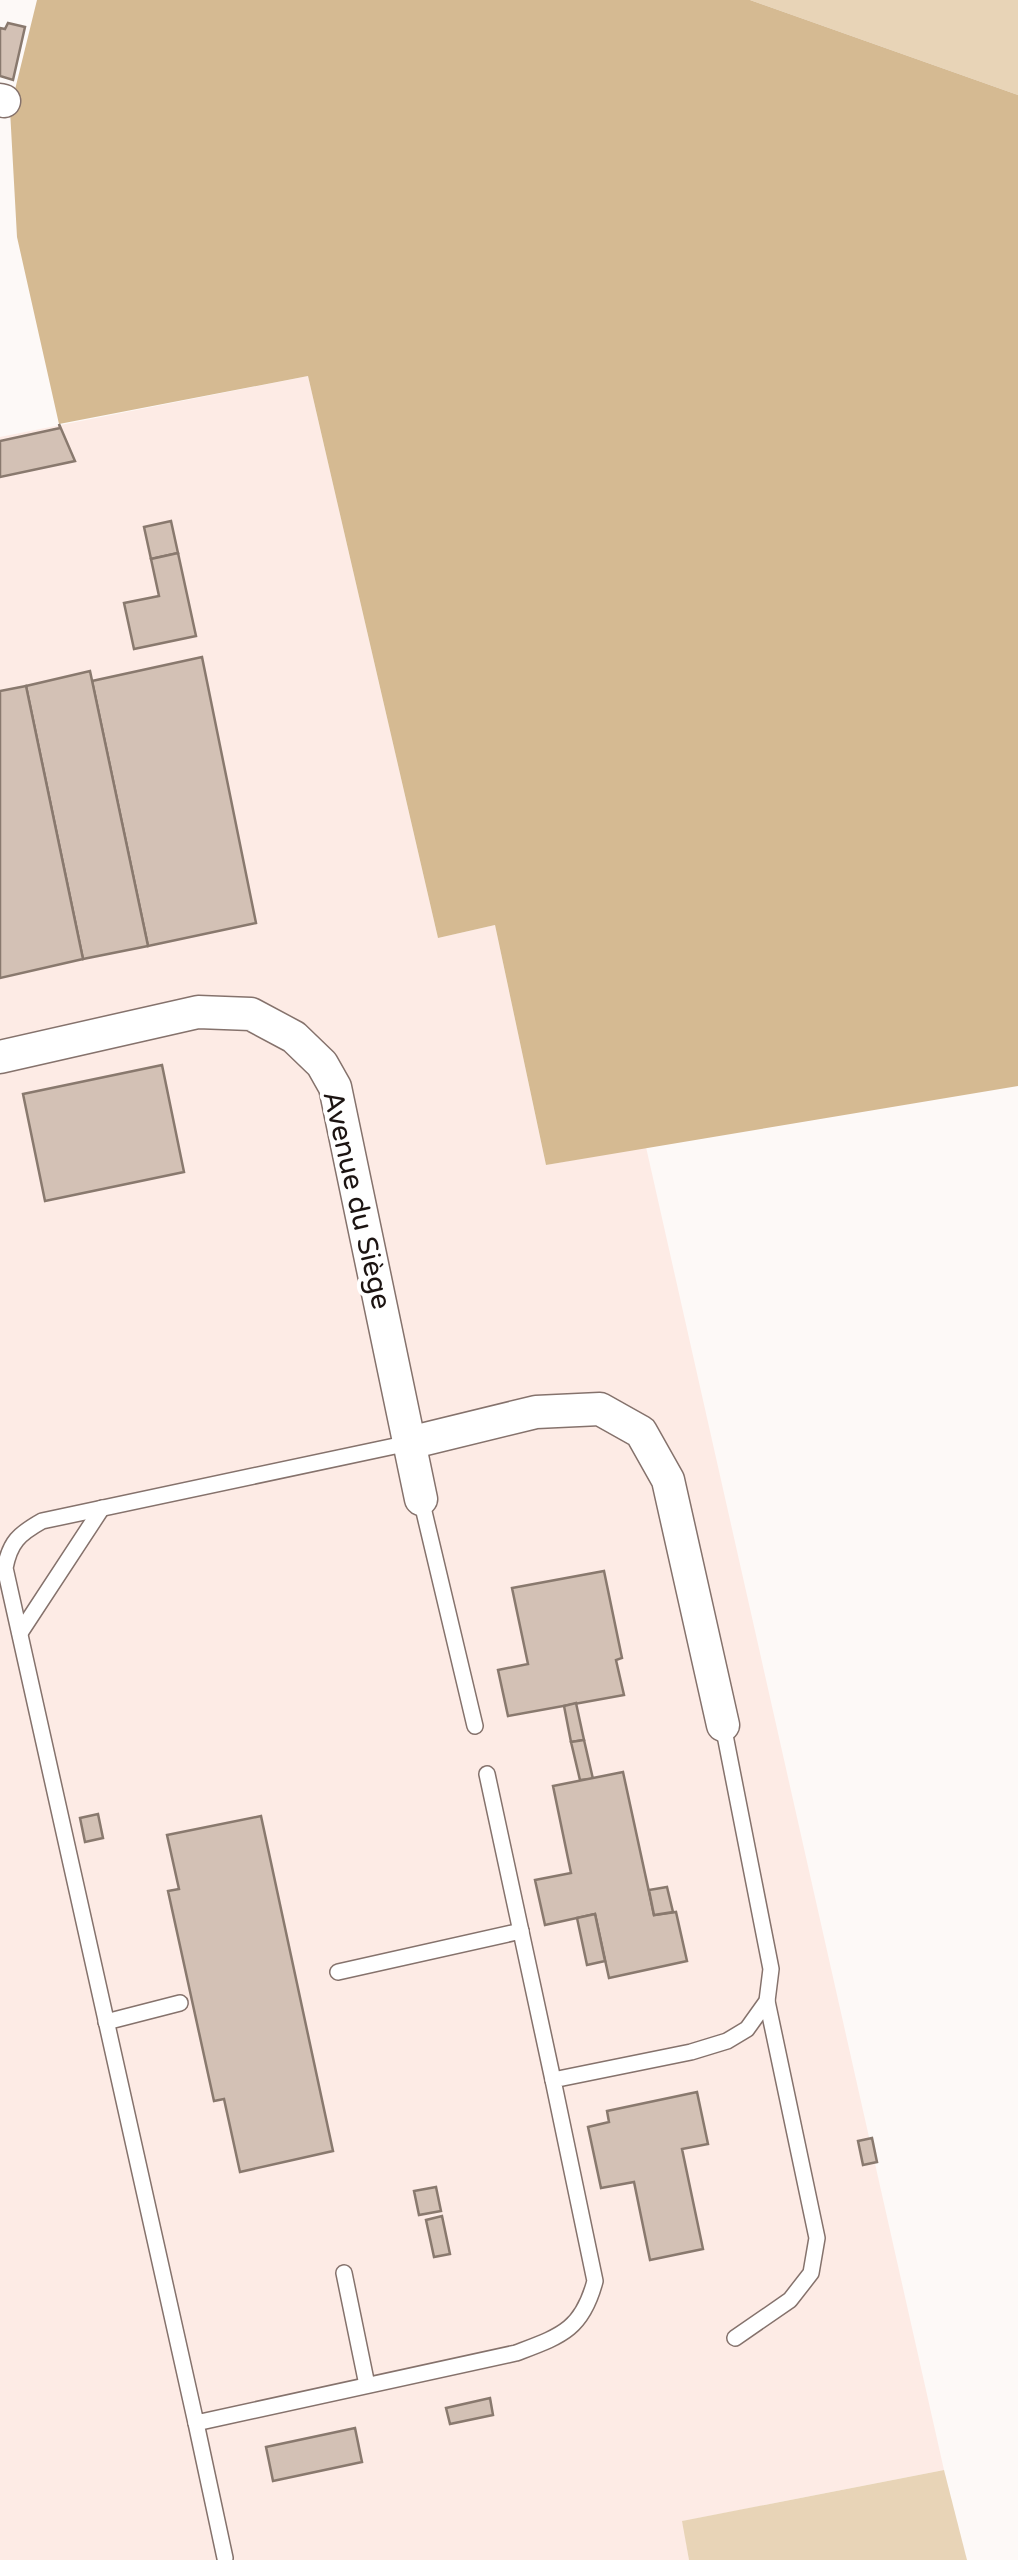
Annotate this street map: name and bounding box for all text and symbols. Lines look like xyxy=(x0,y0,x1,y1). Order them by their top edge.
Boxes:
street label: Avenue du Siège xyxy=(315,1088,399,1312)

